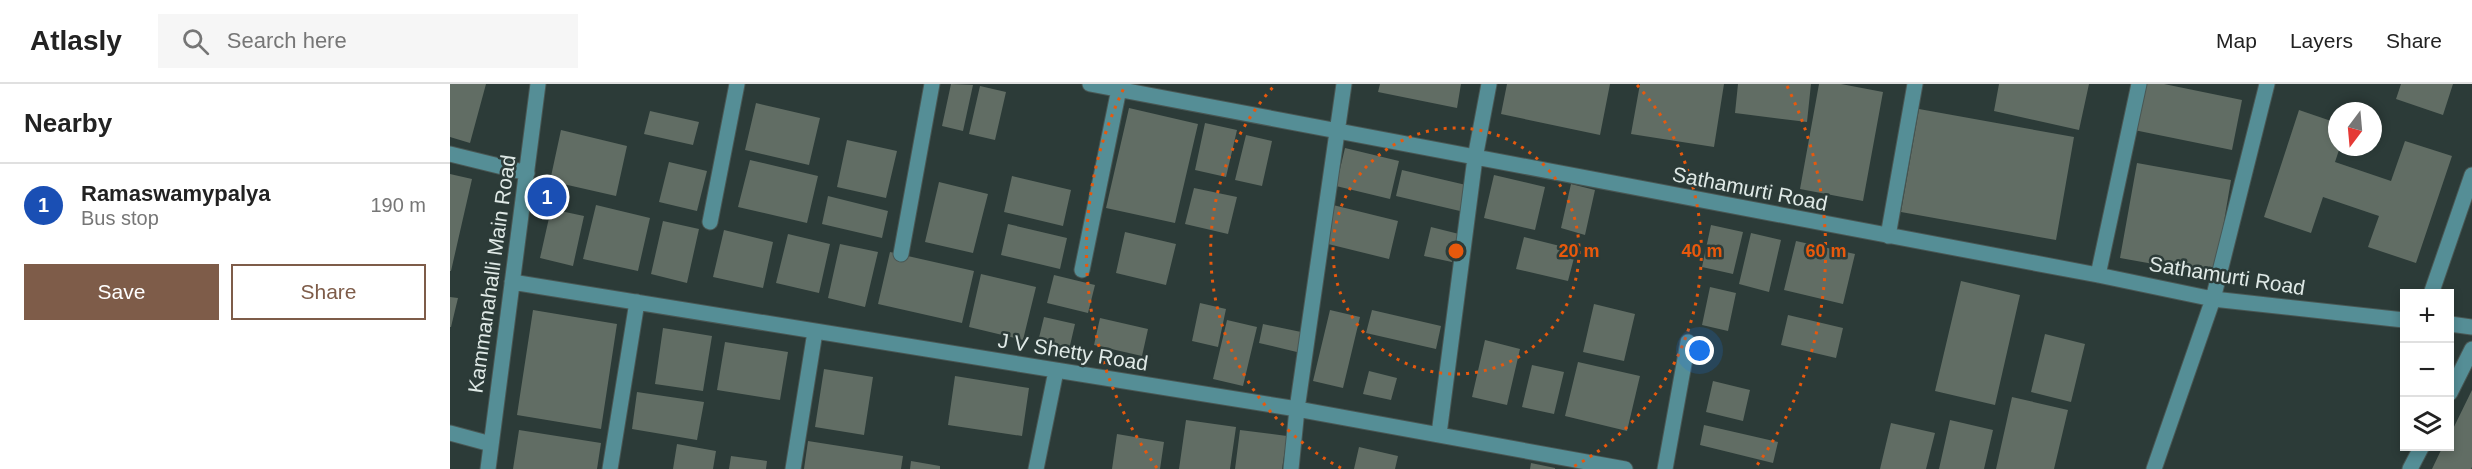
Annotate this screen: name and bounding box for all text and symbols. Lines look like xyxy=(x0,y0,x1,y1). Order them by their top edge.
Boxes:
search box xyxy=(158,14,578,68)
text: Atlasly xyxy=(30,25,122,56)
icon: search xyxy=(179,25,212,58)
text: Search here xyxy=(227,28,347,53)
text: Map xyxy=(2216,29,2257,52)
text: Layers xyxy=(2290,29,2353,52)
text: Share xyxy=(2386,29,2442,52)
north arrow xyxy=(2328,102,2382,156)
text: Nearby xyxy=(24,108,112,138)
street label: Kammanahalli Main Road xyxy=(463,153,520,395)
street label: Sathamurti Road xyxy=(1671,162,1830,215)
pin: 1 xyxy=(528,174,566,220)
text: Ramaswamypalya xyxy=(81,181,271,206)
text: 1 xyxy=(38,194,49,216)
text: 190 m xyxy=(370,194,426,216)
text: Bus stop xyxy=(81,207,159,229)
centre of rings xyxy=(1446,241,1466,261)
text: 20 m xyxy=(1558,241,1600,261)
text: 40 m xyxy=(1681,241,1723,261)
text: 60 m xyxy=(1805,241,1847,261)
street label: Sathamurti Road xyxy=(2147,252,2307,299)
button: Save xyxy=(24,264,219,320)
button: Share xyxy=(231,264,426,320)
map controls xyxy=(2400,289,2454,451)
button: + xyxy=(2400,289,2454,343)
street label: J V Shetty Road xyxy=(996,328,1150,375)
your location xyxy=(1685,336,1714,365)
button: − xyxy=(2400,343,2454,397)
button: layers xyxy=(2400,397,2454,451)

